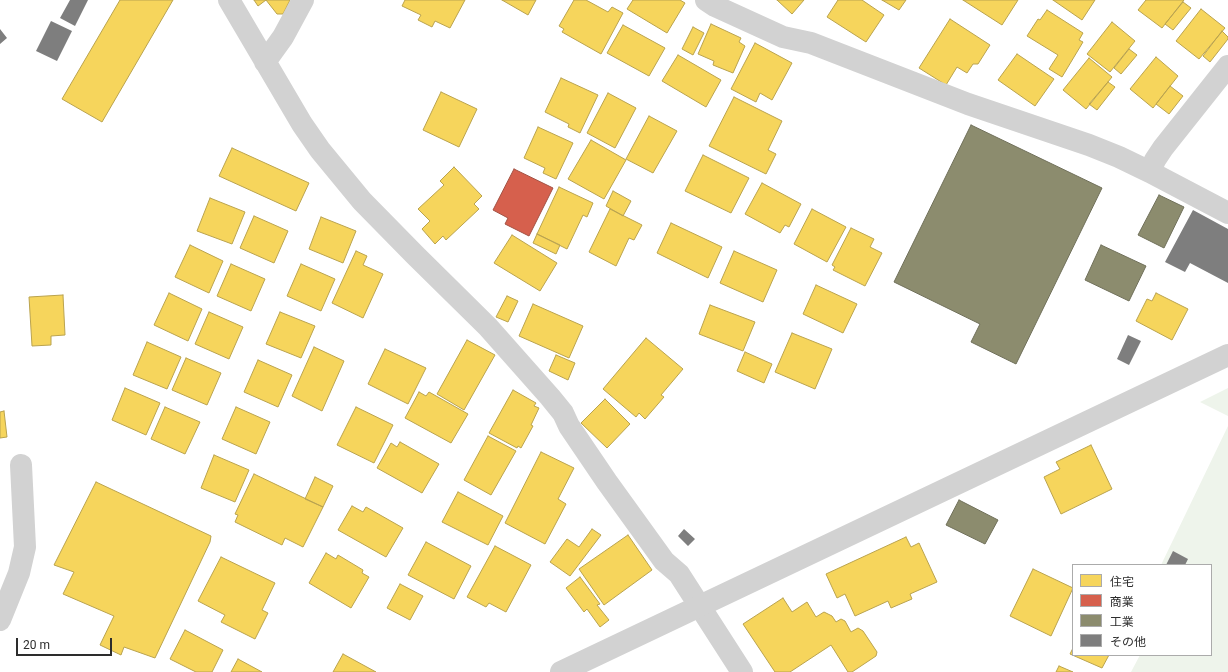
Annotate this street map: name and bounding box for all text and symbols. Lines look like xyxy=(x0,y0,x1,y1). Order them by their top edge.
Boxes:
legend xyxy=(1072,564,1212,656)
text: 住宅 xyxy=(1110,575,1134,589)
text: 商業 xyxy=(1110,595,1134,609)
text: 工業 xyxy=(1110,615,1134,629)
scale bar xyxy=(18,630,114,656)
text: その他 xyxy=(1110,635,1146,649)
text: 20 m xyxy=(23,638,50,652)

